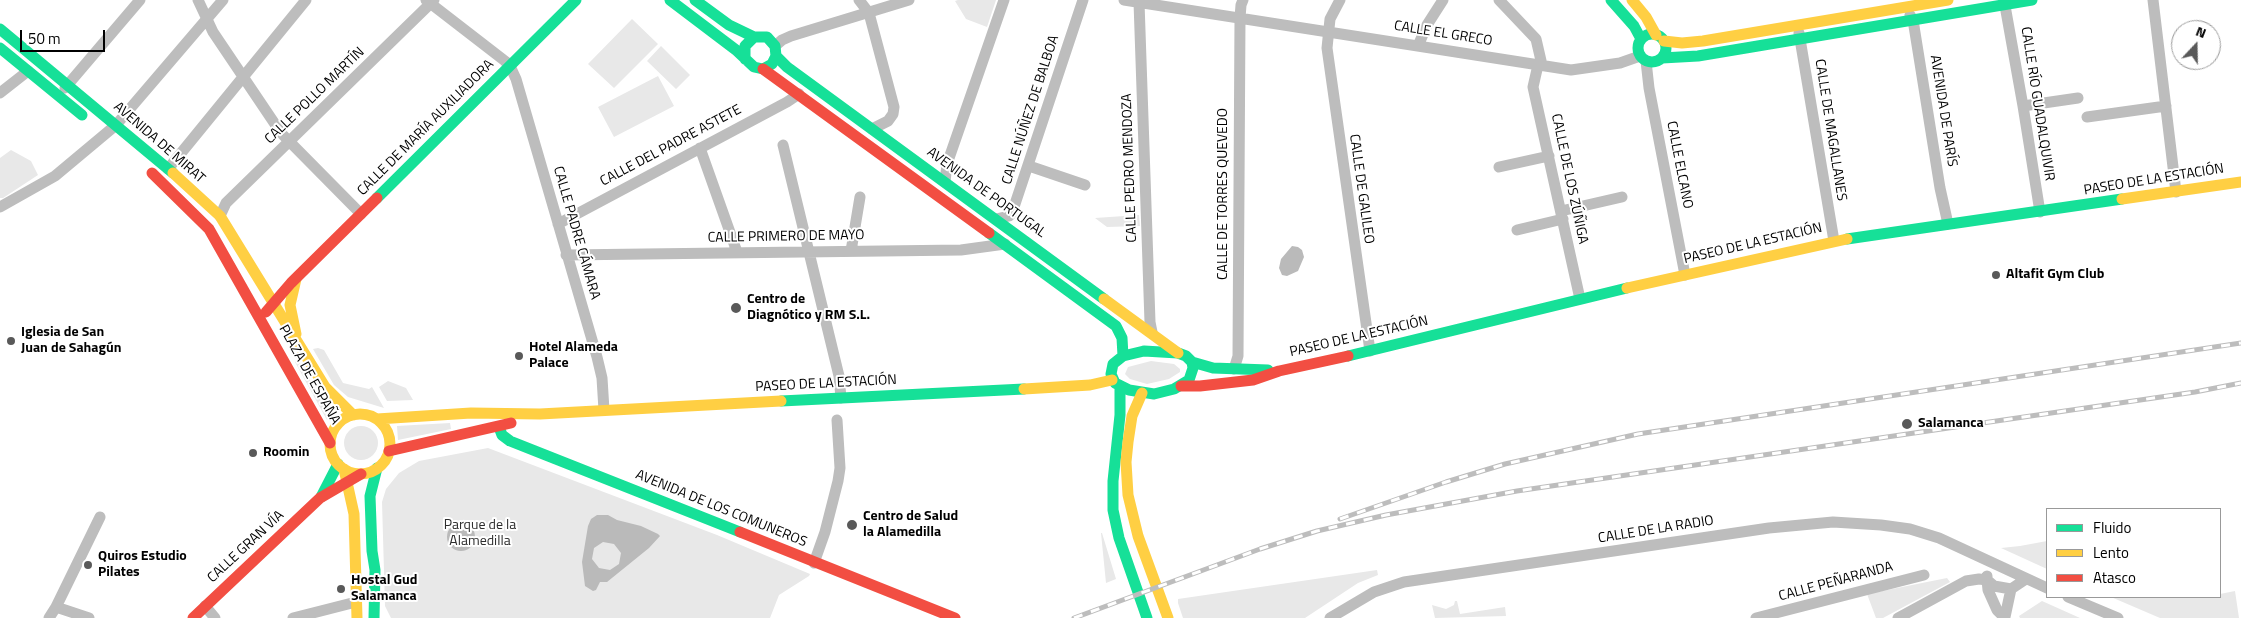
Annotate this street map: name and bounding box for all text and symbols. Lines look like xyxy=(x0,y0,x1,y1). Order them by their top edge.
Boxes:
street label: CALLE EL GRECO xyxy=(1393,18,1493,50)
scale bar xyxy=(22,20,108,52)
north arrow xyxy=(2171,20,2221,70)
text: N xyxy=(2193,20,2209,43)
street label: CALLE RÍO GUADALQUIVIR xyxy=(2017,26,2057,182)
text: 50 m xyxy=(28,27,61,50)
street label: CALLE NÚÑEZ DE BALBOA xyxy=(999,33,1063,187)
street label: CALLE POLLO MARTÍN xyxy=(262,44,368,148)
street label: AVENIDA DE PARÍS xyxy=(1926,54,1960,168)
street label: CALLE DE MARÍA AUXILIADORA xyxy=(354,56,498,200)
street label: CALLE DE MAGALLANES xyxy=(1810,58,1850,202)
street label: CALLE PEDRO MENDOZA xyxy=(1119,93,1141,243)
street label: AVENIDA DE MIRAT xyxy=(110,99,208,187)
street label: CALLE DEL PADRE ASTETE xyxy=(598,102,744,190)
street label: CALLE DE TORRES QUEVEDO xyxy=(1216,108,1232,280)
street label: CALLE DE LOS ZÚÑIGA xyxy=(1547,112,1591,246)
street label: CALLE ELCANO xyxy=(1662,120,1696,210)
street label: CALLE DE GALILEO xyxy=(1345,133,1377,245)
street label: AVENIDA DE PORTUGAL xyxy=(923,144,1049,242)
street label: PASEO DE LA ESTACIÓN xyxy=(2083,161,2225,199)
street label: CALLE PADRE CÁMARA xyxy=(549,164,603,302)
street label: PASEO DE LA ESTACIÓN xyxy=(1682,220,1824,268)
street label: CALLE PRIMERO DE MAYO xyxy=(708,227,864,247)
place label: Altafit Gym Club xyxy=(2006,267,2104,283)
marker: Altafit Gym Club xyxy=(1990,269,2002,281)
place label: Centro de Diagnótico y RM S.L. xyxy=(747,292,870,324)
marker: Centro de Diagnótico y RM S.L. xyxy=(729,301,743,315)
street label: PASEO DE LA ESTACIÓN xyxy=(1288,313,1430,361)
street label: PLAZA DE ESPAÑA xyxy=(275,322,343,428)
place label: Iglesia de San Juan de Sahagún xyxy=(21,325,121,358)
marker: Iglesia de San Juan de Sahagún xyxy=(5,335,17,347)
place label: Hotel Alameda Palace xyxy=(529,340,618,372)
marker: Hotel Alameda Palace xyxy=(513,350,525,362)
street label: PASEO DE LA ESTACIÓN xyxy=(755,372,897,396)
place label: Salamanca xyxy=(1918,416,1984,432)
marker: Salamanca xyxy=(1900,417,1914,431)
place label: Roomin xyxy=(263,445,310,461)
marker: Roomin xyxy=(247,447,259,459)
street label: AVENIDA DE LOS COMUNEROS xyxy=(633,467,809,551)
street label: CALLE GRAN VÍA xyxy=(204,507,288,587)
legend xyxy=(2046,508,2221,598)
place label: Centro de Salud la Alamedilla xyxy=(863,509,958,542)
street label: CALLE DE LA RADIO xyxy=(1597,513,1715,547)
text: Fluido xyxy=(2093,516,2131,539)
park label: Parque de la Alamedilla xyxy=(444,518,516,550)
marker: Centro de Salud la Alamedilla xyxy=(845,518,859,532)
text: Lento xyxy=(2093,541,2129,564)
place label: Quiros Estudio Pilates xyxy=(98,549,187,582)
marker: Quiros Estudio Pilates xyxy=(82,559,94,571)
street label: CALLE PEÑARANDA xyxy=(1777,559,1895,605)
text: Atasco xyxy=(2093,566,2136,589)
place label: Hostal Gud Salamanca xyxy=(351,573,418,606)
marker: Hostal Gud Salamanca xyxy=(335,583,347,595)

